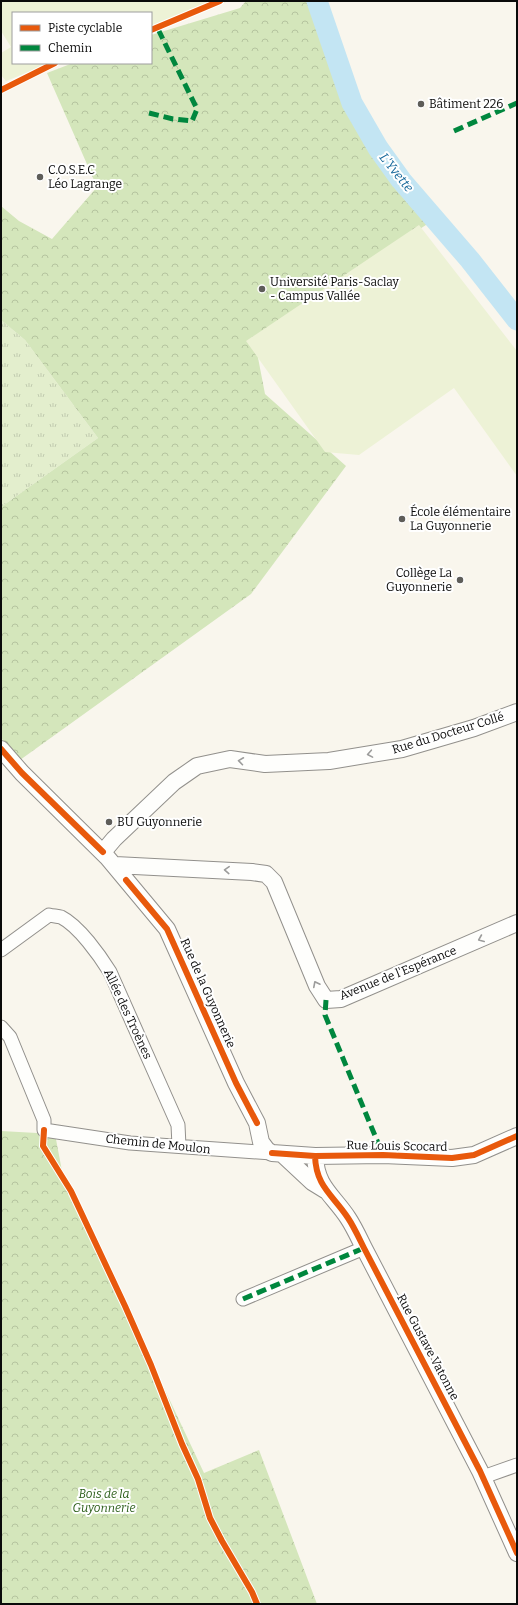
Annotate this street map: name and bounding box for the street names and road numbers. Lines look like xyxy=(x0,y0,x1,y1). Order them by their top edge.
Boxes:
street label: Rue du Docteur Collé xyxy=(390,709,506,757)
street label: Rue de la Guyonnerie xyxy=(178,936,238,1050)
street label: Avenue de l'Espérance xyxy=(337,943,459,1003)
street label: Allée des Troènes xyxy=(101,967,155,1061)
street label: Chemin de Moulon xyxy=(105,1132,211,1157)
street label: Rue Louis Scocard xyxy=(346,1138,448,1154)
street label: Rue Gustave Vatonne xyxy=(394,1292,462,1402)

